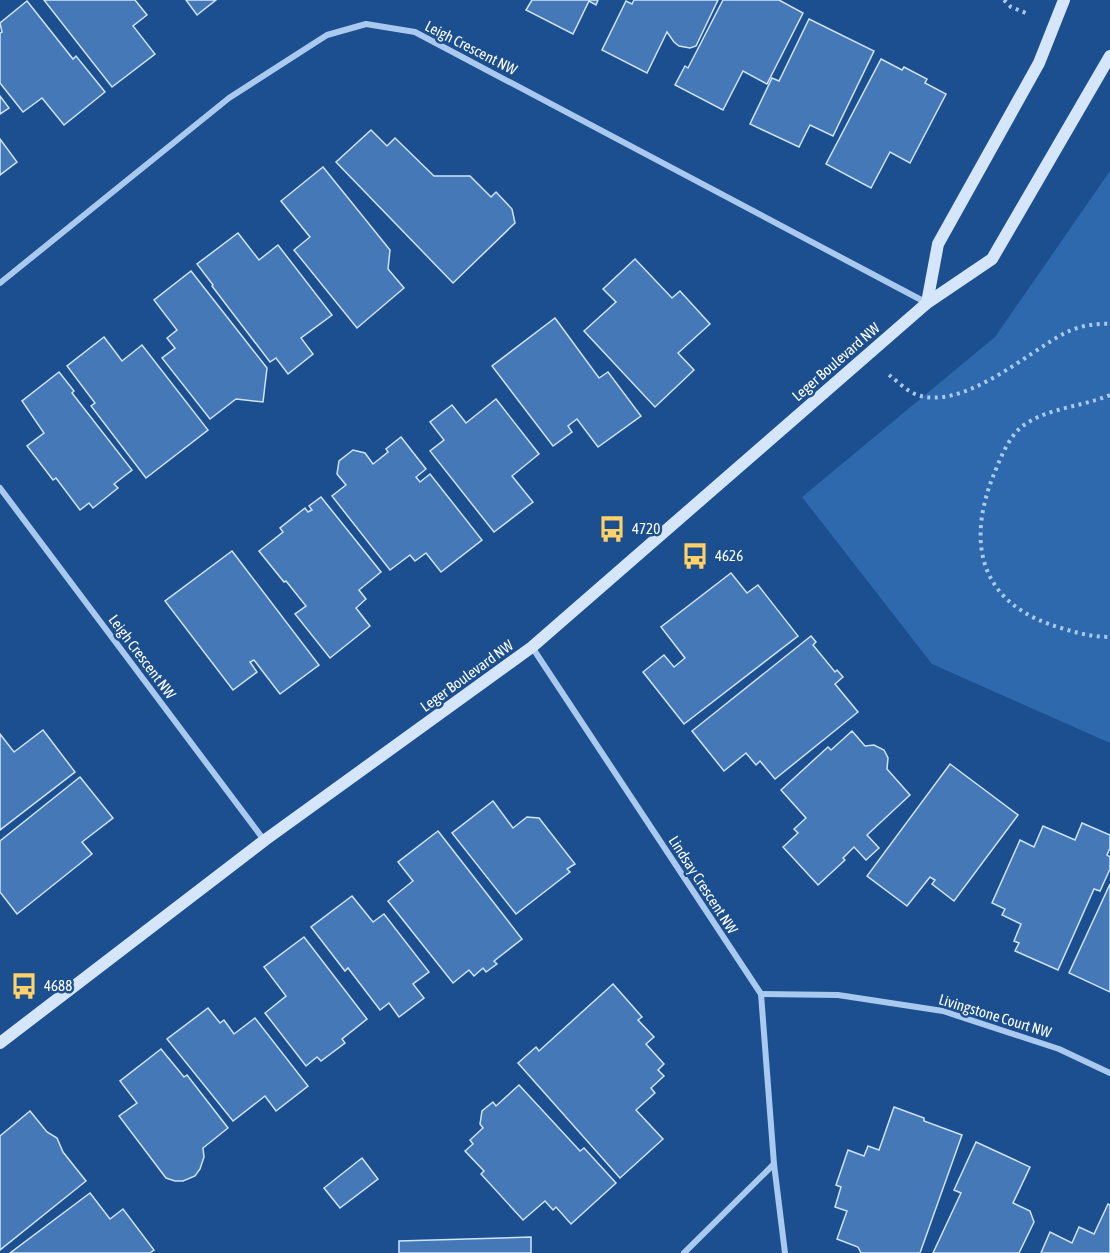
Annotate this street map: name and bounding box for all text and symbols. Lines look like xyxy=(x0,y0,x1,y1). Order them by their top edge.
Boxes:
street label: Leigh Crescent NW xyxy=(422,17,520,78)
street label: Leger Boulevard NW xyxy=(788,319,883,404)
bus stop icon: 4720 xyxy=(597,514,627,544)
place label: 4720 xyxy=(632,520,660,537)
bus stop icon: 4626 xyxy=(680,541,710,571)
place label: 4626 xyxy=(715,547,743,564)
street label: Leigh Crescent NW xyxy=(105,611,180,702)
street label: Leger Boulevard NW xyxy=(417,636,516,715)
street label: Lindsay Crescent NW xyxy=(665,833,741,937)
bus stop icon: 4688 xyxy=(9,971,39,1001)
place label: 4688 xyxy=(44,977,72,994)
street label: Livingstone Court NW xyxy=(937,990,1054,1041)

